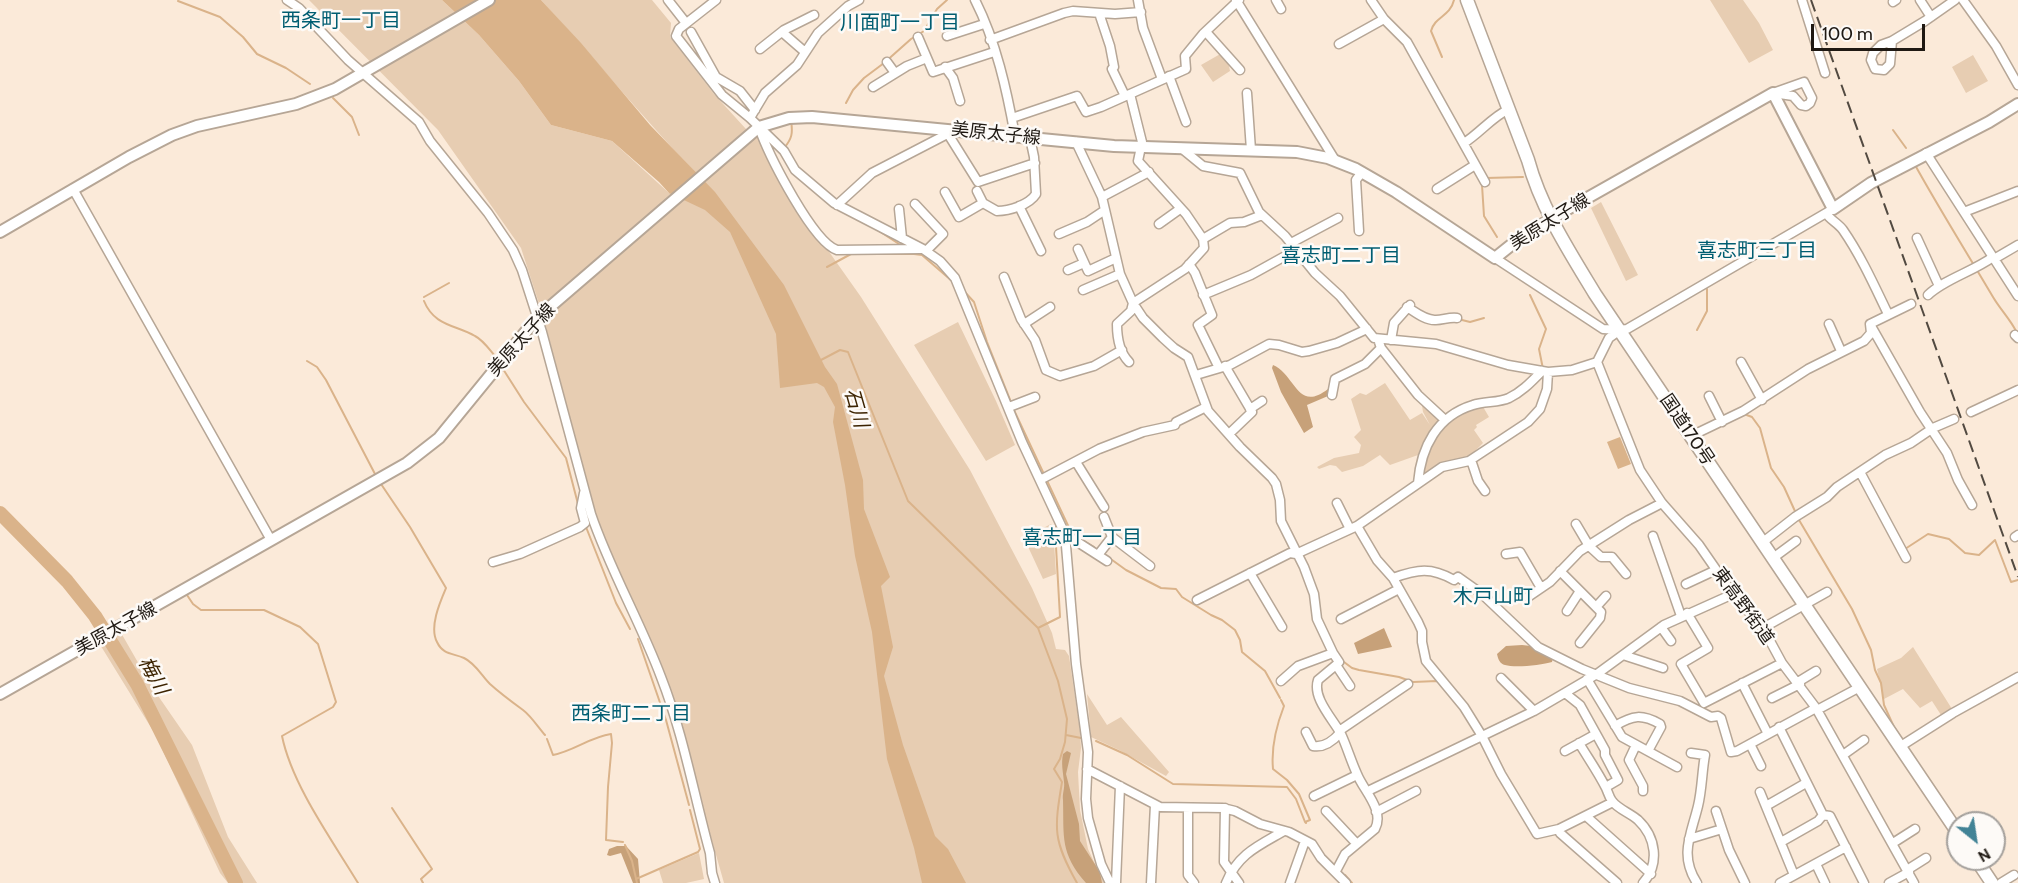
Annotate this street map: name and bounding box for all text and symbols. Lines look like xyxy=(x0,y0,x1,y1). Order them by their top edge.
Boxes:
district label: 西条町一丁目 xyxy=(281,9,401,33)
district label: 川面町一丁目 xyxy=(840,11,960,35)
scale bar xyxy=(1814,12,1928,50)
text: 100 m xyxy=(1822,23,1873,45)
street label: 美原太子線 xyxy=(950,119,1042,149)
street label: 美原太子線 xyxy=(1506,189,1594,255)
district label: 喜志町三丁目 xyxy=(1697,239,1817,263)
district label: 喜志町二丁目 xyxy=(1281,244,1401,268)
street label: 美原太子線 xyxy=(484,299,560,381)
water label: 石川 xyxy=(839,385,873,431)
street label: 国道170号 xyxy=(1655,390,1719,470)
district label: 喜志町一丁目 xyxy=(1022,526,1142,550)
street label: 東高野街道 xyxy=(1708,563,1778,649)
district label: 木戸山町 xyxy=(1453,585,1533,609)
street label: 美原太子線 xyxy=(71,598,161,660)
water label: 梅川 xyxy=(133,653,173,699)
district label: 西条町二丁目 xyxy=(571,702,691,726)
north arrow xyxy=(1946,811,2006,871)
text: N xyxy=(1975,844,1994,866)

